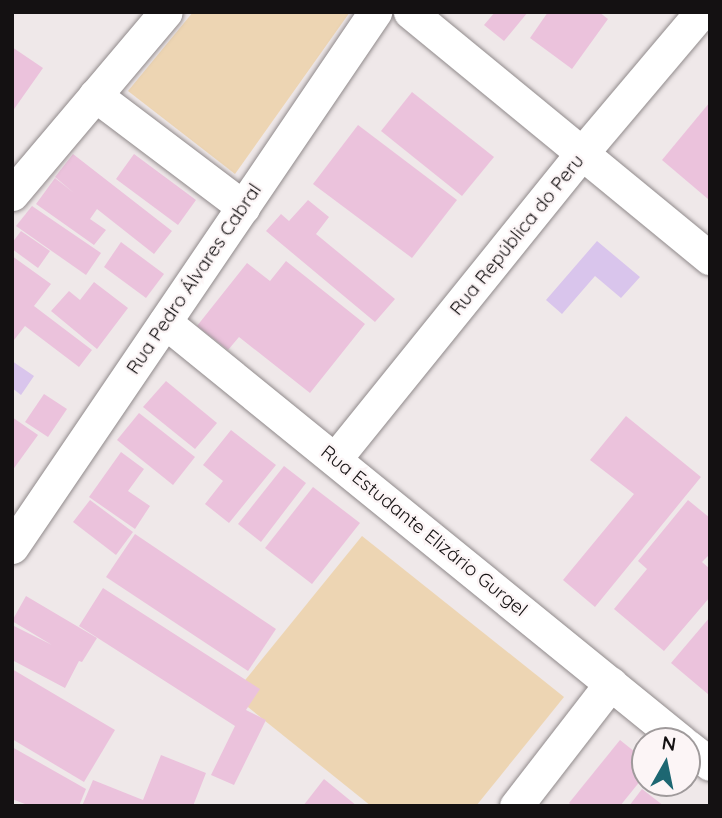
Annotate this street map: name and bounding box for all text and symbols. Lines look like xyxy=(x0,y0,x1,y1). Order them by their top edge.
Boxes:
street label: Rua República do Peru xyxy=(445,150,589,320)
street label: Rua Pedro Álvares Cabral xyxy=(122,179,266,379)
street label: Rua Estudante Elizário Gurgel xyxy=(316,441,532,621)
north arrow xyxy=(631,727,701,797)
text: N xyxy=(660,730,678,756)

